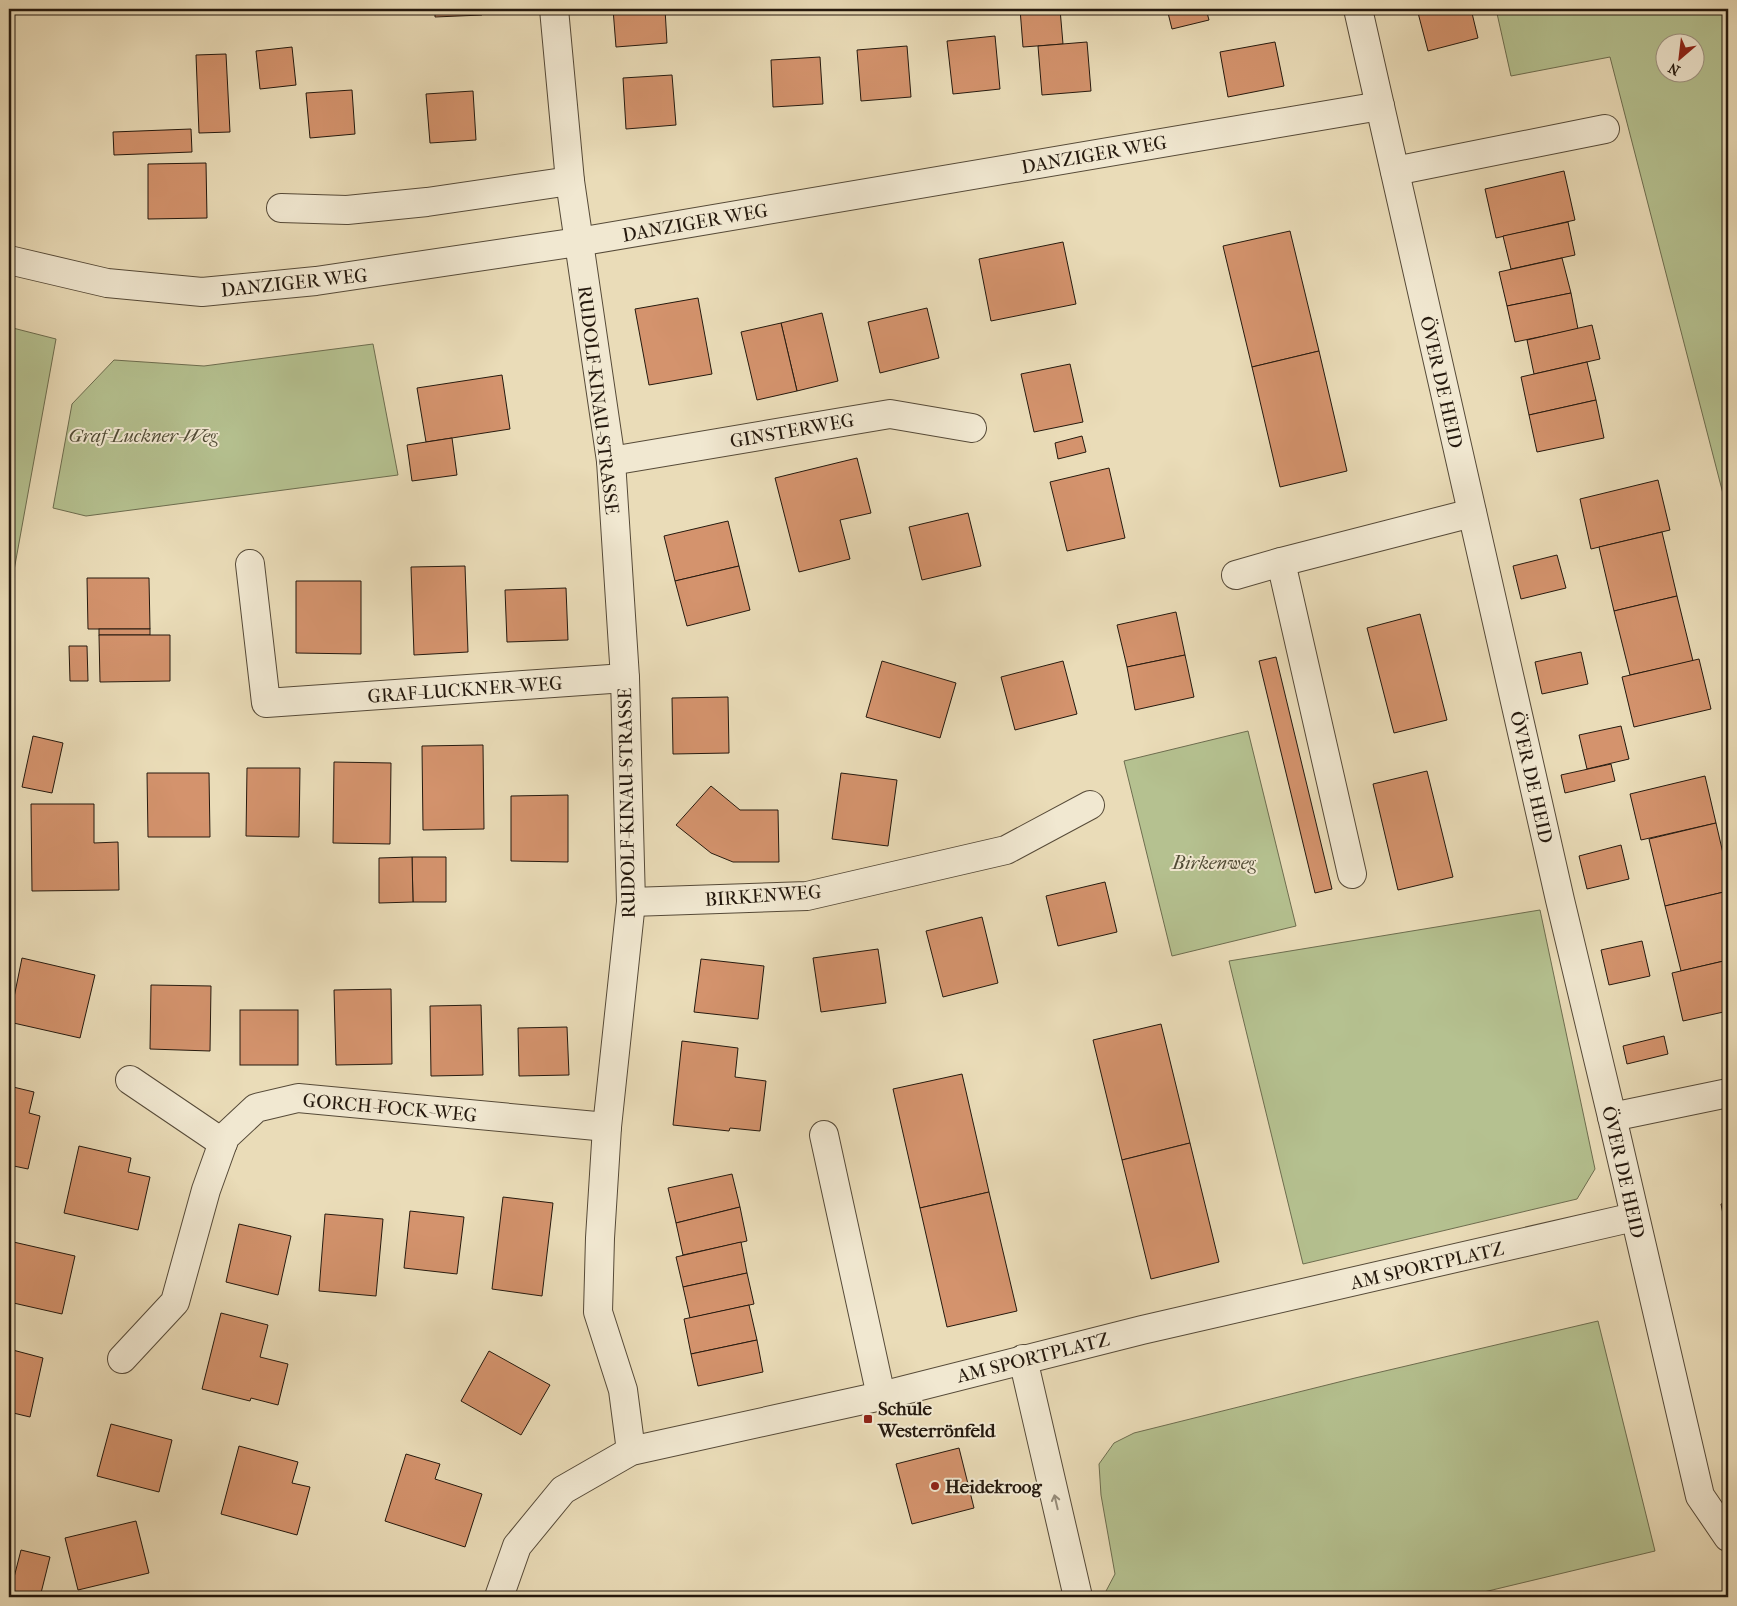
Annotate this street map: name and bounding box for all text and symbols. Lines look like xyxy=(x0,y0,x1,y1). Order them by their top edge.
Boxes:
north arrow xyxy=(1654,32,1704,82)
text: N xyxy=(1665,59,1683,79)
street label: DANZIGER WEG xyxy=(1020,131,1169,179)
street label: DANZIGER WEG xyxy=(621,199,770,247)
street label: DANZIGER WEG xyxy=(220,264,369,302)
street label: RUDOLF-KINAU-STRASSE xyxy=(573,284,623,516)
street label: ÖVER DE HEID xyxy=(1415,314,1467,450)
street label: GINSTERWEG xyxy=(728,409,856,453)
park label: Graf-Luckner-Weg xyxy=(69,425,218,447)
street label: GRAF-LUCKNER-WEG xyxy=(367,672,563,708)
street label: RUDOLF-KINAU-STRASSE xyxy=(614,687,640,918)
street label: ÖVER DE HEID xyxy=(1505,709,1557,845)
park label: Birkenweg xyxy=(1171,852,1256,874)
street label: BIRKENWEG xyxy=(704,881,822,911)
street label: GORCH-FOCK-WEG xyxy=(302,1089,478,1127)
street label: ÖVER DE HEID xyxy=(1597,1104,1649,1240)
street label: AM SPORTPLATZ xyxy=(1347,1238,1506,1295)
street label: AM SPORTPLATZ xyxy=(954,1328,1112,1388)
place label: Schule Westerrönfeld xyxy=(877,1398,996,1442)
marker: Schule Westerrönfeld xyxy=(862,1413,874,1425)
place label: Heidekroog xyxy=(945,1476,1042,1498)
marker: Heidekroog xyxy=(929,1480,941,1492)
one-way arrow xyxy=(1051,1494,1060,1510)

